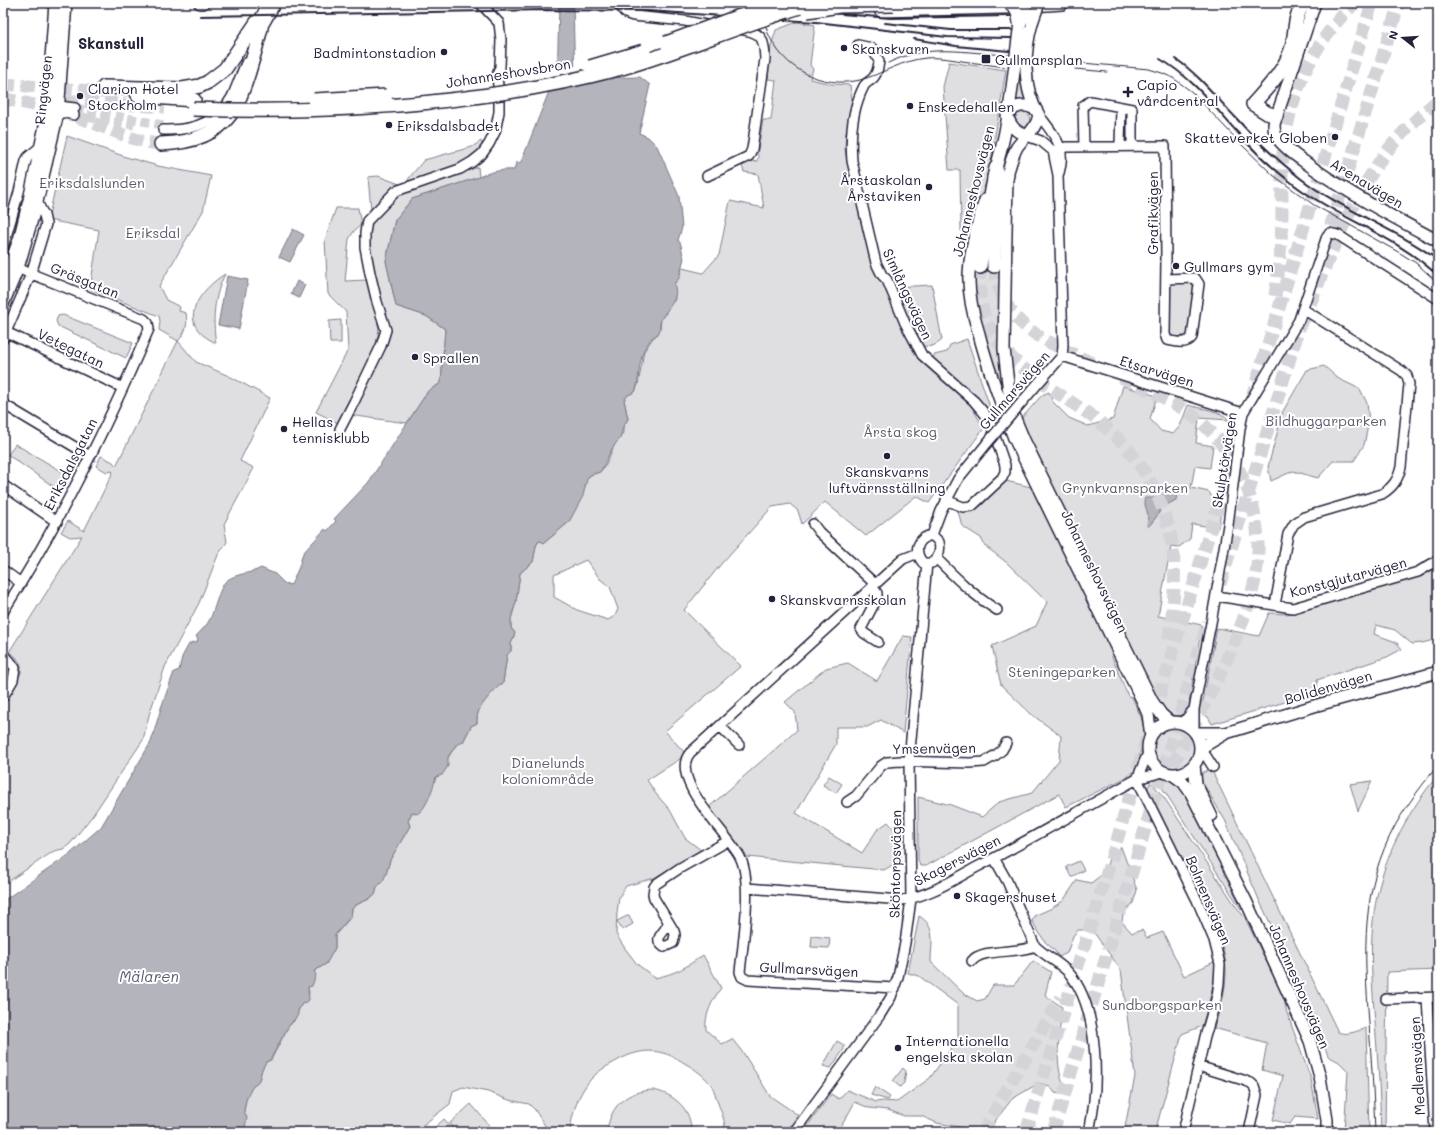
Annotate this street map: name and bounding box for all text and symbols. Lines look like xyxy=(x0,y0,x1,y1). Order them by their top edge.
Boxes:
north arrow xyxy=(1383,18,1423,58)
text: N xyxy=(1385,29,1401,41)
district label: Skanstull xyxy=(78,33,144,53)
place label: Skanskvarn xyxy=(852,39,929,58)
place label: Badmintonstadion xyxy=(313,43,436,62)
marker: Skanskvarn xyxy=(839,43,849,53)
marker: Badmintonstadion xyxy=(439,47,449,57)
place label: Gullmarsplan xyxy=(995,50,1082,69)
marker: Gullmarsplan xyxy=(980,53,992,65)
street label: Johanneshovsbron xyxy=(444,54,572,92)
street label: Ringvägen xyxy=(30,55,56,125)
place label: Capio vårdcentral xyxy=(1137,75,1219,110)
place label: Clarion Hotel Stockholm xyxy=(88,79,179,114)
marker: Capio vårdcentral xyxy=(1122,86,1134,98)
marker: Clarion Hotel Stockholm xyxy=(75,91,85,101)
place label: Enskedehallen xyxy=(918,97,1014,116)
marker: Enskedehallen xyxy=(905,101,915,111)
place label: Eriksdalsbadet xyxy=(397,116,500,135)
marker: Eriksdalsbadet xyxy=(384,120,394,130)
street label: Johanneshovsvägen xyxy=(948,124,998,258)
place label: Skatteverket Globen xyxy=(1185,128,1327,147)
marker: Skatteverket Globen xyxy=(1330,132,1340,142)
street label: Arenavägen xyxy=(1327,154,1407,212)
place label: Årstaskolan Årstaviken xyxy=(840,170,921,205)
street label: Grafikvägen xyxy=(1143,171,1162,255)
park label: Eriksdalslunden xyxy=(39,173,145,192)
marker: Årstaskolan Årstaviken xyxy=(924,182,934,192)
park label: Eriksdal xyxy=(126,223,180,242)
street label: Simlångsvägen xyxy=(879,245,937,343)
place label: Gullmars gym xyxy=(1184,257,1274,276)
street label: Gräsgatan xyxy=(48,258,122,302)
marker: Gullmars gym xyxy=(1171,261,1181,271)
street label: Vetegatan xyxy=(34,324,108,372)
street label: Gullmarsvägen xyxy=(974,346,1054,434)
place label: Sprallen xyxy=(423,348,479,367)
street label: Etsarvägen xyxy=(1117,351,1197,391)
marker: Sprallen xyxy=(410,352,420,362)
street label: Skulptörvägen xyxy=(1207,411,1241,509)
park label: Bildhuggarparken xyxy=(1265,411,1387,430)
place label: Hellas tennisklubb xyxy=(292,412,370,447)
street label: Eriksdalsgatan xyxy=(39,415,101,513)
park label: Årsta skog xyxy=(863,422,937,441)
marker: Hellas tennisklubb xyxy=(279,424,289,434)
marker: Skanskvarns luftvärnsställning xyxy=(882,451,892,461)
place label: Skanskvarns luftvärnsställning xyxy=(829,462,945,497)
park label: Grynkvarnsparken xyxy=(1062,478,1188,497)
street label: Johanneshovsvägen xyxy=(1057,507,1133,635)
street label: Konstgjutarvägen xyxy=(1288,552,1408,602)
place label: Skanskvarnsskolan xyxy=(780,590,906,609)
marker: Skanskvarnsskolan xyxy=(767,594,777,604)
park label: Steningeparken xyxy=(1008,662,1116,681)
street label: Bolidenvägen xyxy=(1282,665,1374,709)
street label: Ymsenvägen xyxy=(892,738,976,758)
park label: Dianelunds koloniområde xyxy=(502,753,594,788)
street label: Sköntorpsvägen xyxy=(885,810,905,918)
street label: Skagersvägen xyxy=(910,830,1004,890)
street label: Bolmensvägen xyxy=(1182,853,1236,947)
place label: Skagershuset xyxy=(965,887,1057,906)
marker: Skagershuset xyxy=(952,891,962,901)
street label: Johanneshovsvägen xyxy=(1265,921,1335,1051)
street label: Gullmarsvägen xyxy=(759,957,859,981)
water label: Mälaren xyxy=(119,966,179,986)
park label: Sundborgsparken xyxy=(1102,995,1222,1014)
street label: Medlemsvägen xyxy=(1405,1016,1429,1116)
place label: Internationella engelska skolan xyxy=(906,1031,1013,1066)
marker: Internationella engelska skolan xyxy=(893,1043,903,1053)

